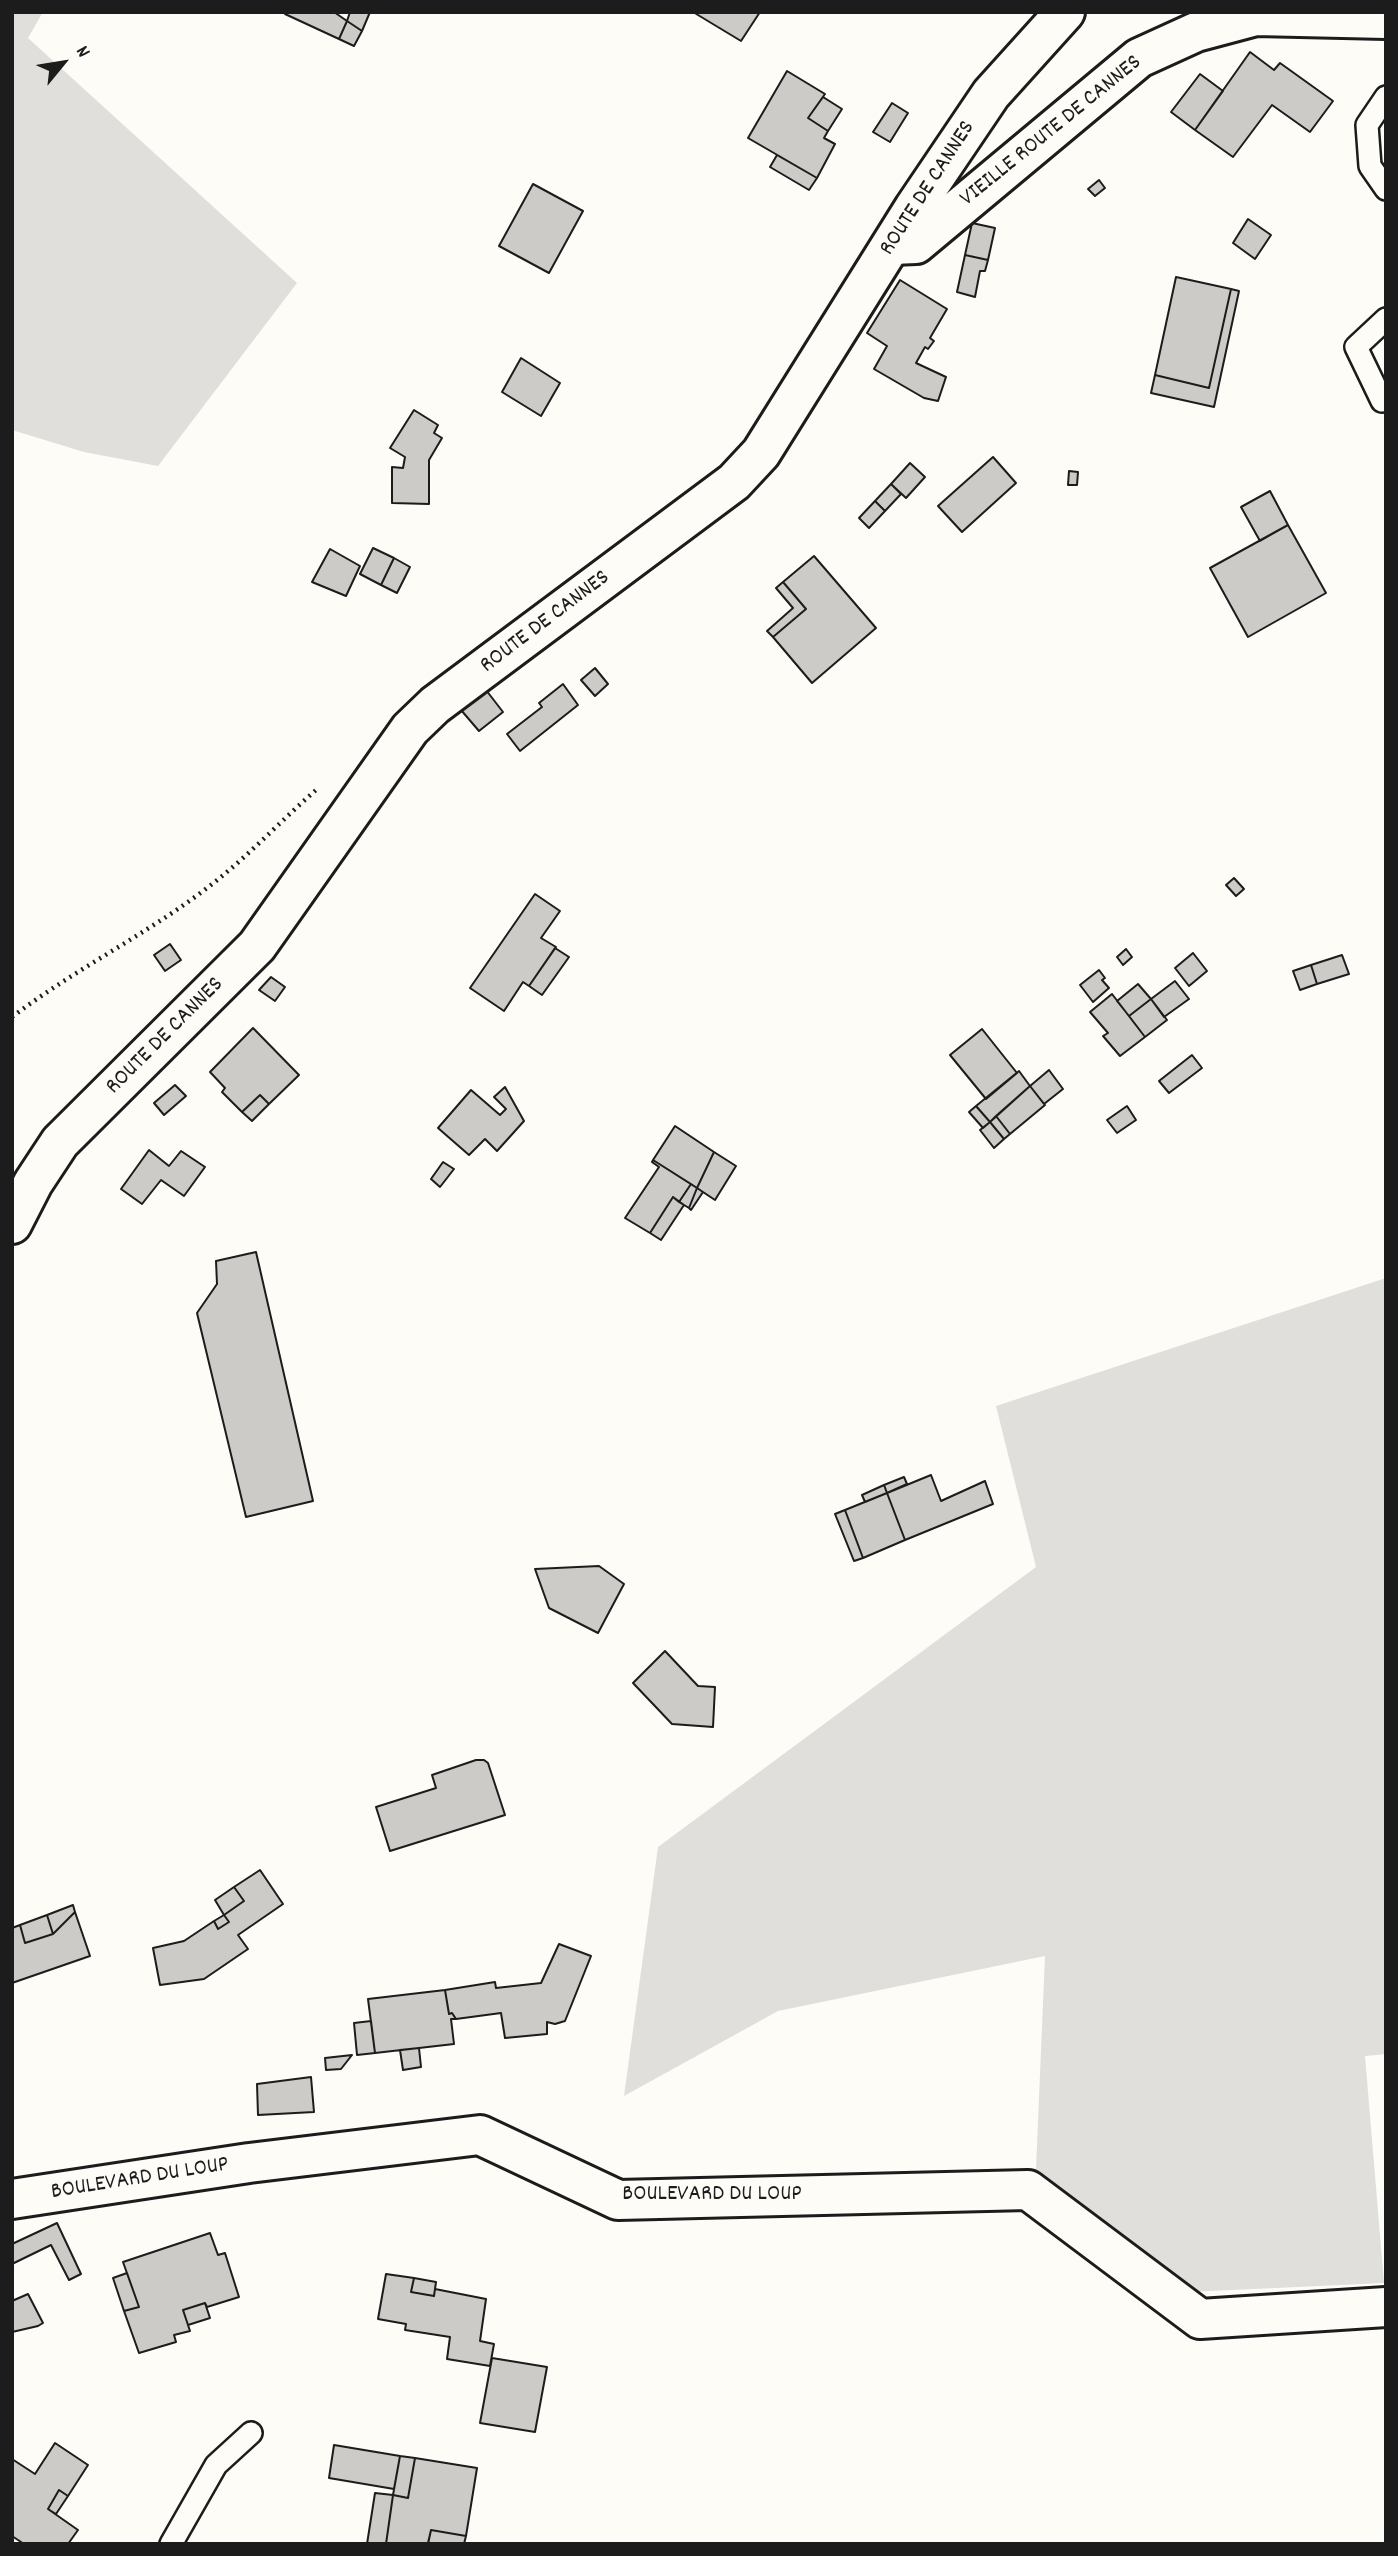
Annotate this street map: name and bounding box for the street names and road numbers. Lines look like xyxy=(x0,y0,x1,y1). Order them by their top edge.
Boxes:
street label: VIEILLE ROUTE DE CANNES xyxy=(956,50,1148,214)
street label: ROUTE DE CANNES xyxy=(875,116,983,262)
street label: ROUTE DE CANNES xyxy=(476,565,616,681)
street label: ROUTE DE CANNES xyxy=(101,972,231,1102)
street label: BOULEVARD DU LOUP xyxy=(49,2152,231,2208)
street label: BOULEVARD DU LOUP xyxy=(622,2182,802,2210)

